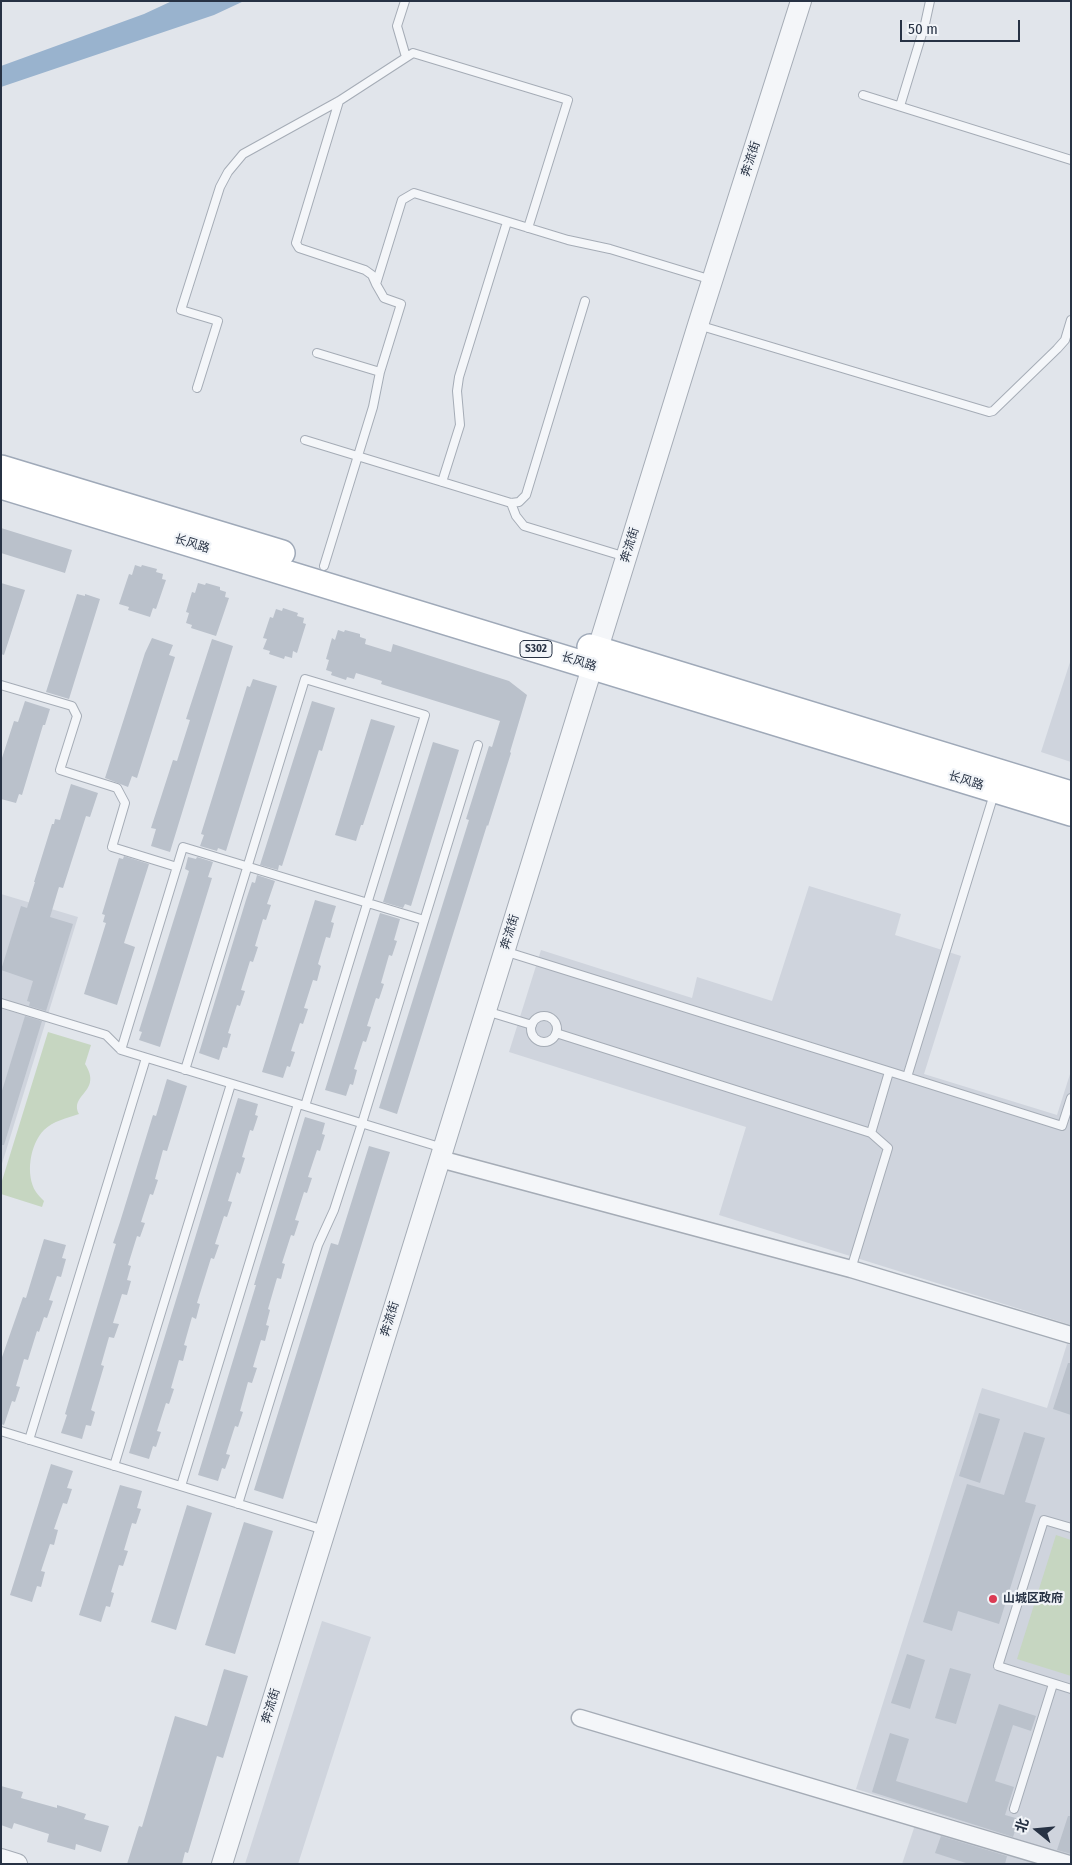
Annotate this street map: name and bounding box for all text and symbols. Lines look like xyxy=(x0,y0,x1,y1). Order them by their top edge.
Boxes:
scale bar xyxy=(902,10,1022,42)
text: 50 m xyxy=(908,20,938,38)
street label: 奔流街 xyxy=(739,140,763,178)
street label: 奔流街 xyxy=(618,526,642,564)
street label: 长风路 xyxy=(173,532,211,556)
road number: S302 xyxy=(520,641,552,658)
street label: 长风路 xyxy=(560,650,598,674)
street label: 长风路 xyxy=(947,769,985,793)
street label: 奔流街 xyxy=(498,913,522,951)
street label: 奔流街 xyxy=(378,1300,402,1338)
place label: 山城区政府 xyxy=(1003,1592,1063,1606)
marker: 山城区政府 xyxy=(987,1593,999,1605)
street label: 奔流街 xyxy=(259,1687,283,1725)
north arrow xyxy=(1012,1805,1062,1855)
text: 北 xyxy=(1012,1816,1032,1835)

